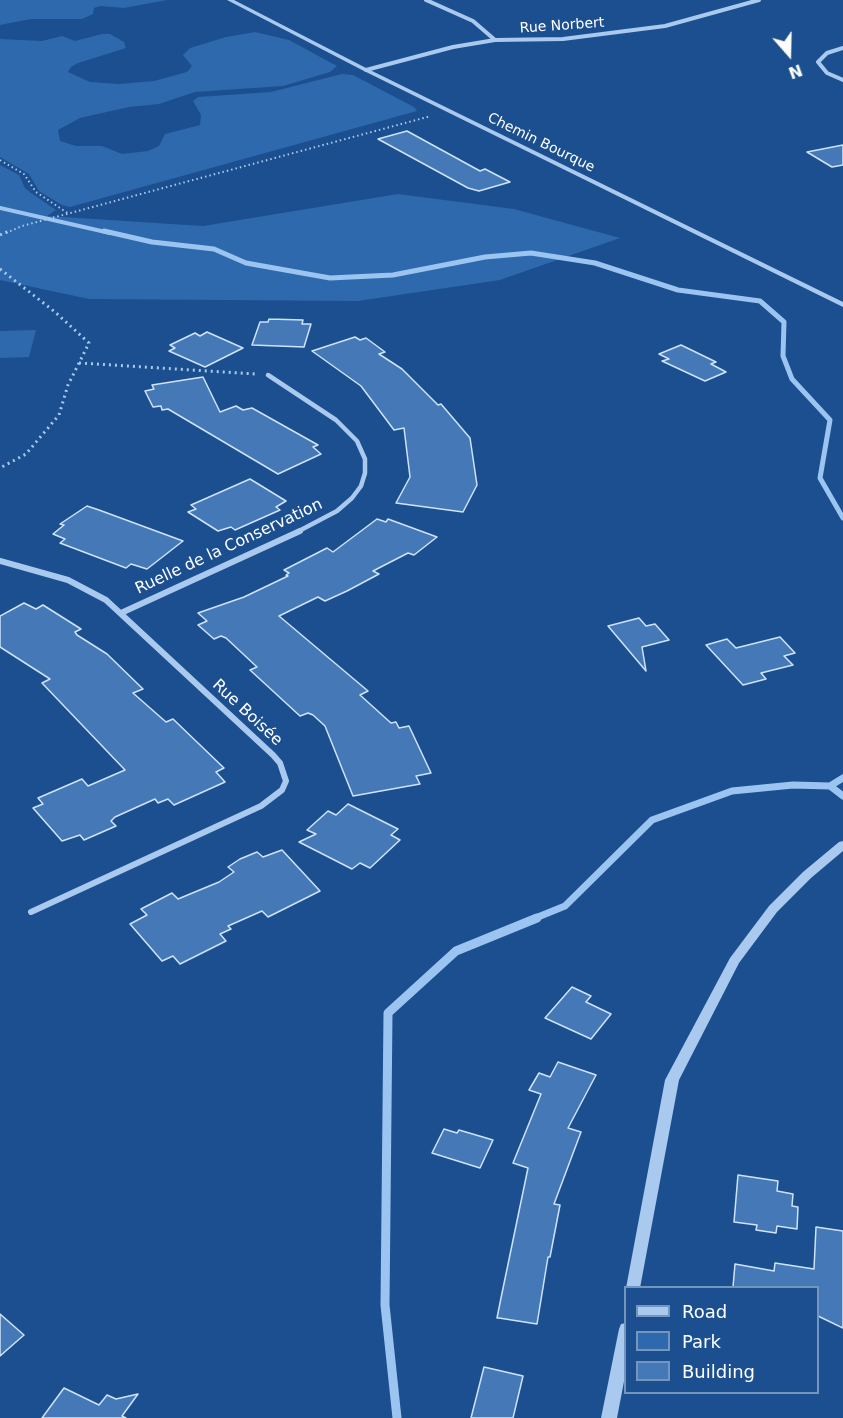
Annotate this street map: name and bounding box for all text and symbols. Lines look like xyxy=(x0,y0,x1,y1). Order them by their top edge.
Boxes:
street label: Rue Norbert xyxy=(519,15,605,37)
north arrow xyxy=(759,24,819,84)
text: N xyxy=(786,60,805,83)
street label: Chemin Bourque xyxy=(485,110,597,176)
street label: Ruelle de la Conservation xyxy=(132,495,326,599)
street label: Rue Boisée xyxy=(208,676,286,750)
legend xyxy=(624,1286,819,1394)
text: Road xyxy=(682,1301,727,1322)
text: Park xyxy=(682,1331,721,1352)
text: Building xyxy=(682,1361,755,1382)

